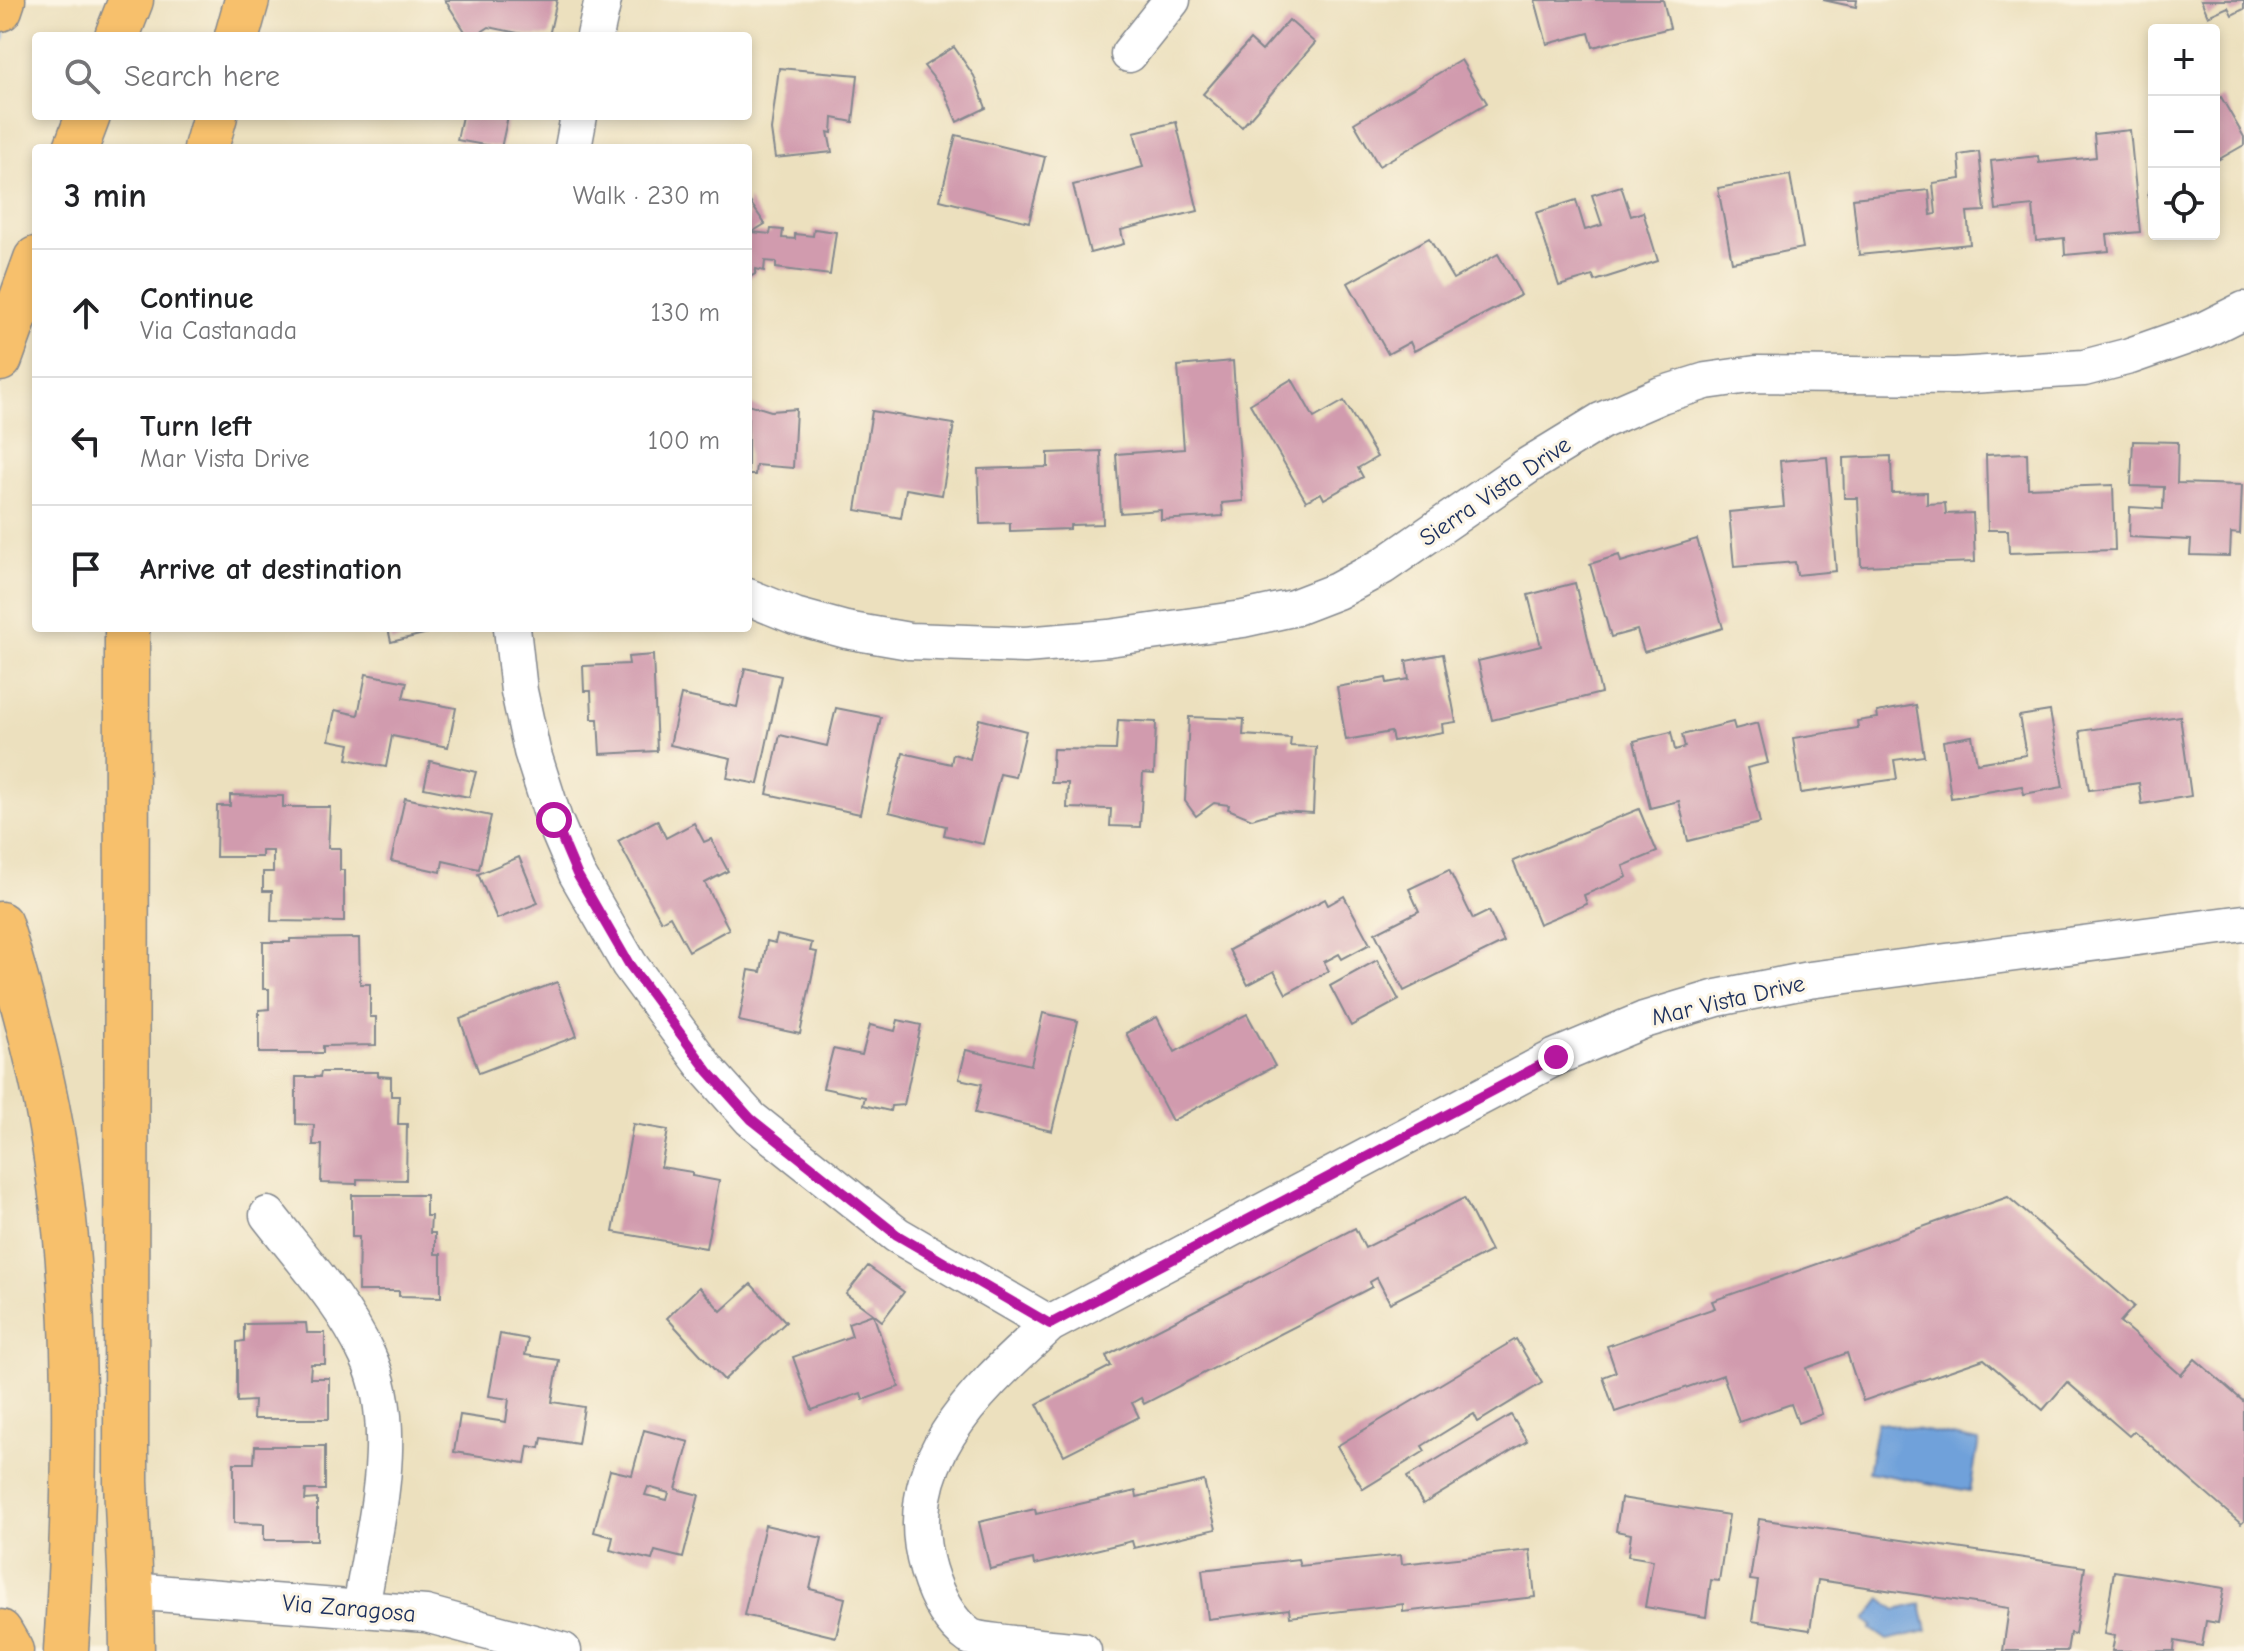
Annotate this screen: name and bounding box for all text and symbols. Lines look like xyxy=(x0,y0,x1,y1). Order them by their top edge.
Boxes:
map controls xyxy=(2148,24,2220,240)
button: + xyxy=(2148,24,2220,96)
search box xyxy=(32,32,752,120)
icon: search xyxy=(60,54,104,98)
text: Search here xyxy=(124,59,280,94)
button: − xyxy=(2148,96,2220,168)
button: locate xyxy=(2148,168,2220,240)
text: 3 min xyxy=(64,176,147,216)
text: Walk · 230 m xyxy=(573,181,720,211)
text: Continue xyxy=(140,281,254,316)
icon: ahead xyxy=(64,291,108,335)
text: 130 m xyxy=(651,298,720,328)
text: Via Castanada xyxy=(140,316,297,346)
text: Turn left xyxy=(140,409,252,444)
icon: left xyxy=(64,419,108,463)
text: 100 m xyxy=(648,426,720,456)
street label: Sierra Vista Drive xyxy=(1414,430,1576,552)
text: Mar Vista Drive xyxy=(140,444,310,474)
icon: arrive xyxy=(64,547,108,591)
text: Arrive at destination xyxy=(140,552,402,587)
route start xyxy=(536,802,572,838)
street label: Mar Vista Drive xyxy=(1649,969,1807,1031)
route end xyxy=(1538,1039,1574,1075)
street label: Via Zaragosa xyxy=(281,1588,417,1628)

